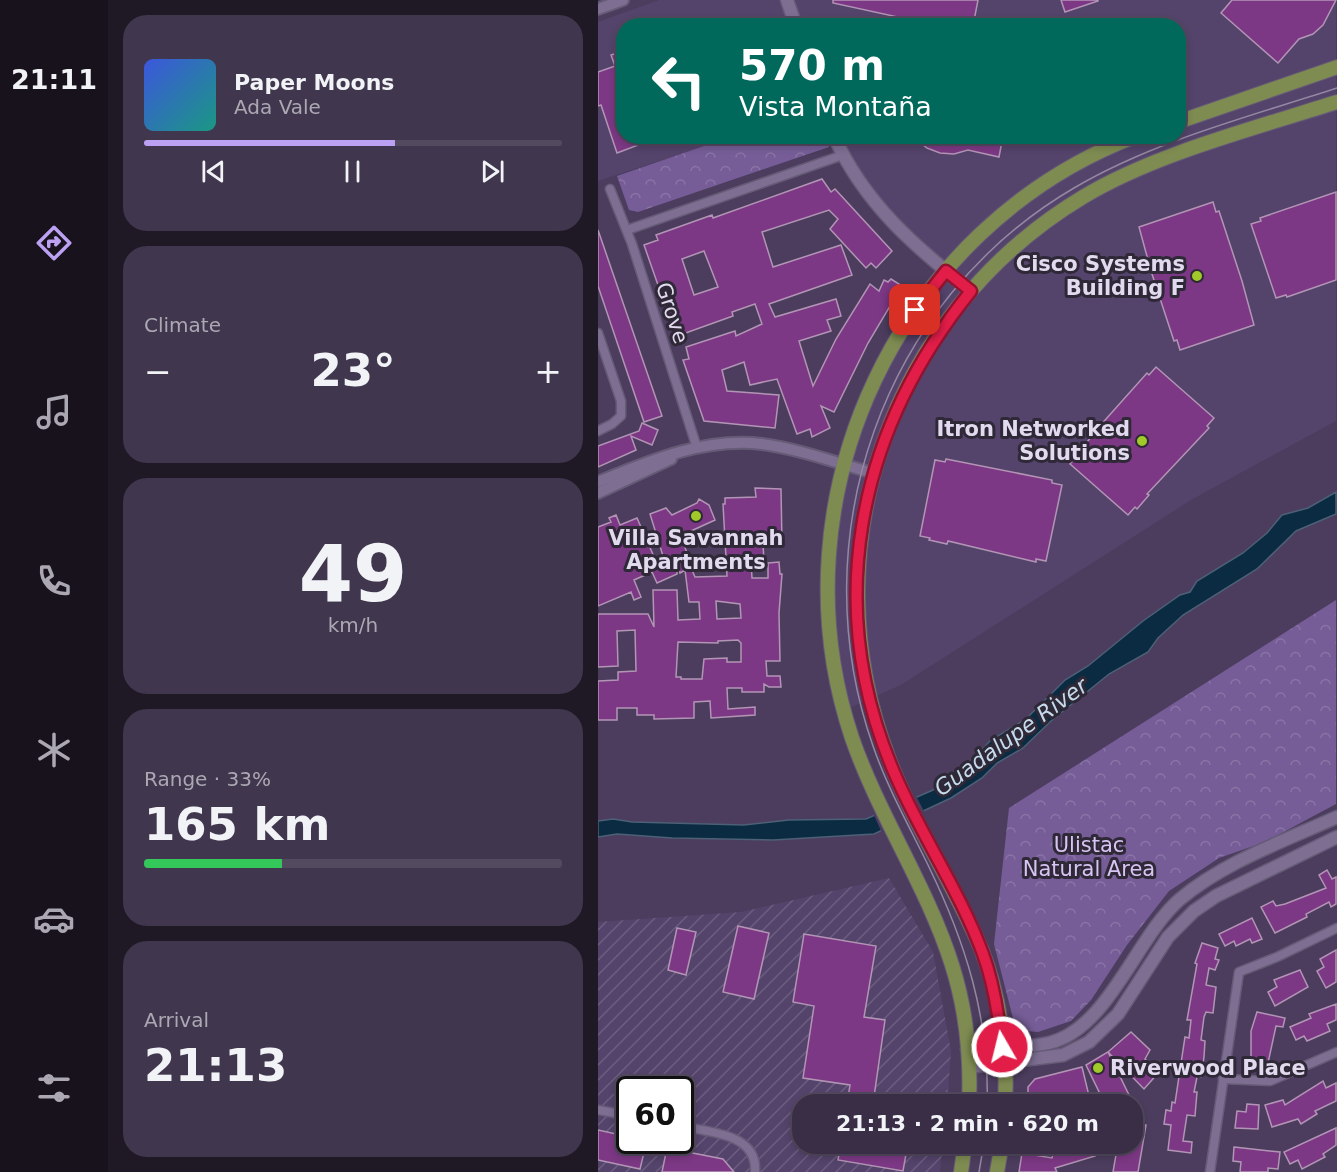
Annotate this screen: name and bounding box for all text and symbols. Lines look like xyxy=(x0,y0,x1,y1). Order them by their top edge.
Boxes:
text: 570 m xyxy=(739,41,885,90)
icon: left xyxy=(640,42,718,120)
text: 21:11 xyxy=(11,64,97,95)
text: Paper Moons xyxy=(234,70,394,95)
text: Vista Montaña xyxy=(739,91,932,122)
text: Ada Vale xyxy=(234,95,321,119)
icon: previous xyxy=(197,155,230,188)
icon: pause xyxy=(336,155,369,188)
icon: next xyxy=(476,155,509,188)
icon: directions xyxy=(33,222,75,264)
place label: Cisco Systems Building F xyxy=(1016,252,1185,300)
marker: Cisco Systems Building F xyxy=(1190,269,1204,283)
street label: Grove xyxy=(651,279,693,347)
pin xyxy=(889,284,940,335)
icon: arrive xyxy=(898,293,931,326)
text: Climate xyxy=(144,313,221,337)
text: 23° xyxy=(310,344,396,397)
text: − xyxy=(144,352,172,391)
text: + xyxy=(534,352,562,391)
icon: music xyxy=(33,391,75,433)
place label: Itron Networked Solutions xyxy=(936,417,1130,465)
marker: Itron Networked Solutions xyxy=(1135,434,1149,448)
marker: Villa Savannah Apartments xyxy=(689,509,703,523)
place label: Villa Savannah Apartments xyxy=(608,526,784,574)
text: 49 xyxy=(299,529,407,619)
icon: phone xyxy=(33,560,75,602)
text: km/h xyxy=(328,613,378,637)
water label: Guadalupe River xyxy=(929,672,1094,801)
icon: climate xyxy=(33,729,75,771)
text: Range · 33% xyxy=(144,767,271,791)
text: 165 km xyxy=(144,798,330,851)
park label: Ulistac Natural Area xyxy=(1023,833,1155,881)
icon: car xyxy=(33,898,75,940)
text: Arrival xyxy=(144,1008,209,1032)
position arrow xyxy=(970,1015,1034,1079)
text: 21:13 xyxy=(144,1039,287,1092)
place label: Riverwood Place xyxy=(1110,1056,1306,1080)
marker: Riverwood Place xyxy=(1091,1061,1105,1075)
icon: filters xyxy=(33,1067,75,1109)
speed limit sign: 60 xyxy=(616,1076,694,1154)
text: 21:13 · 2 min · 620 m xyxy=(836,1111,1099,1136)

